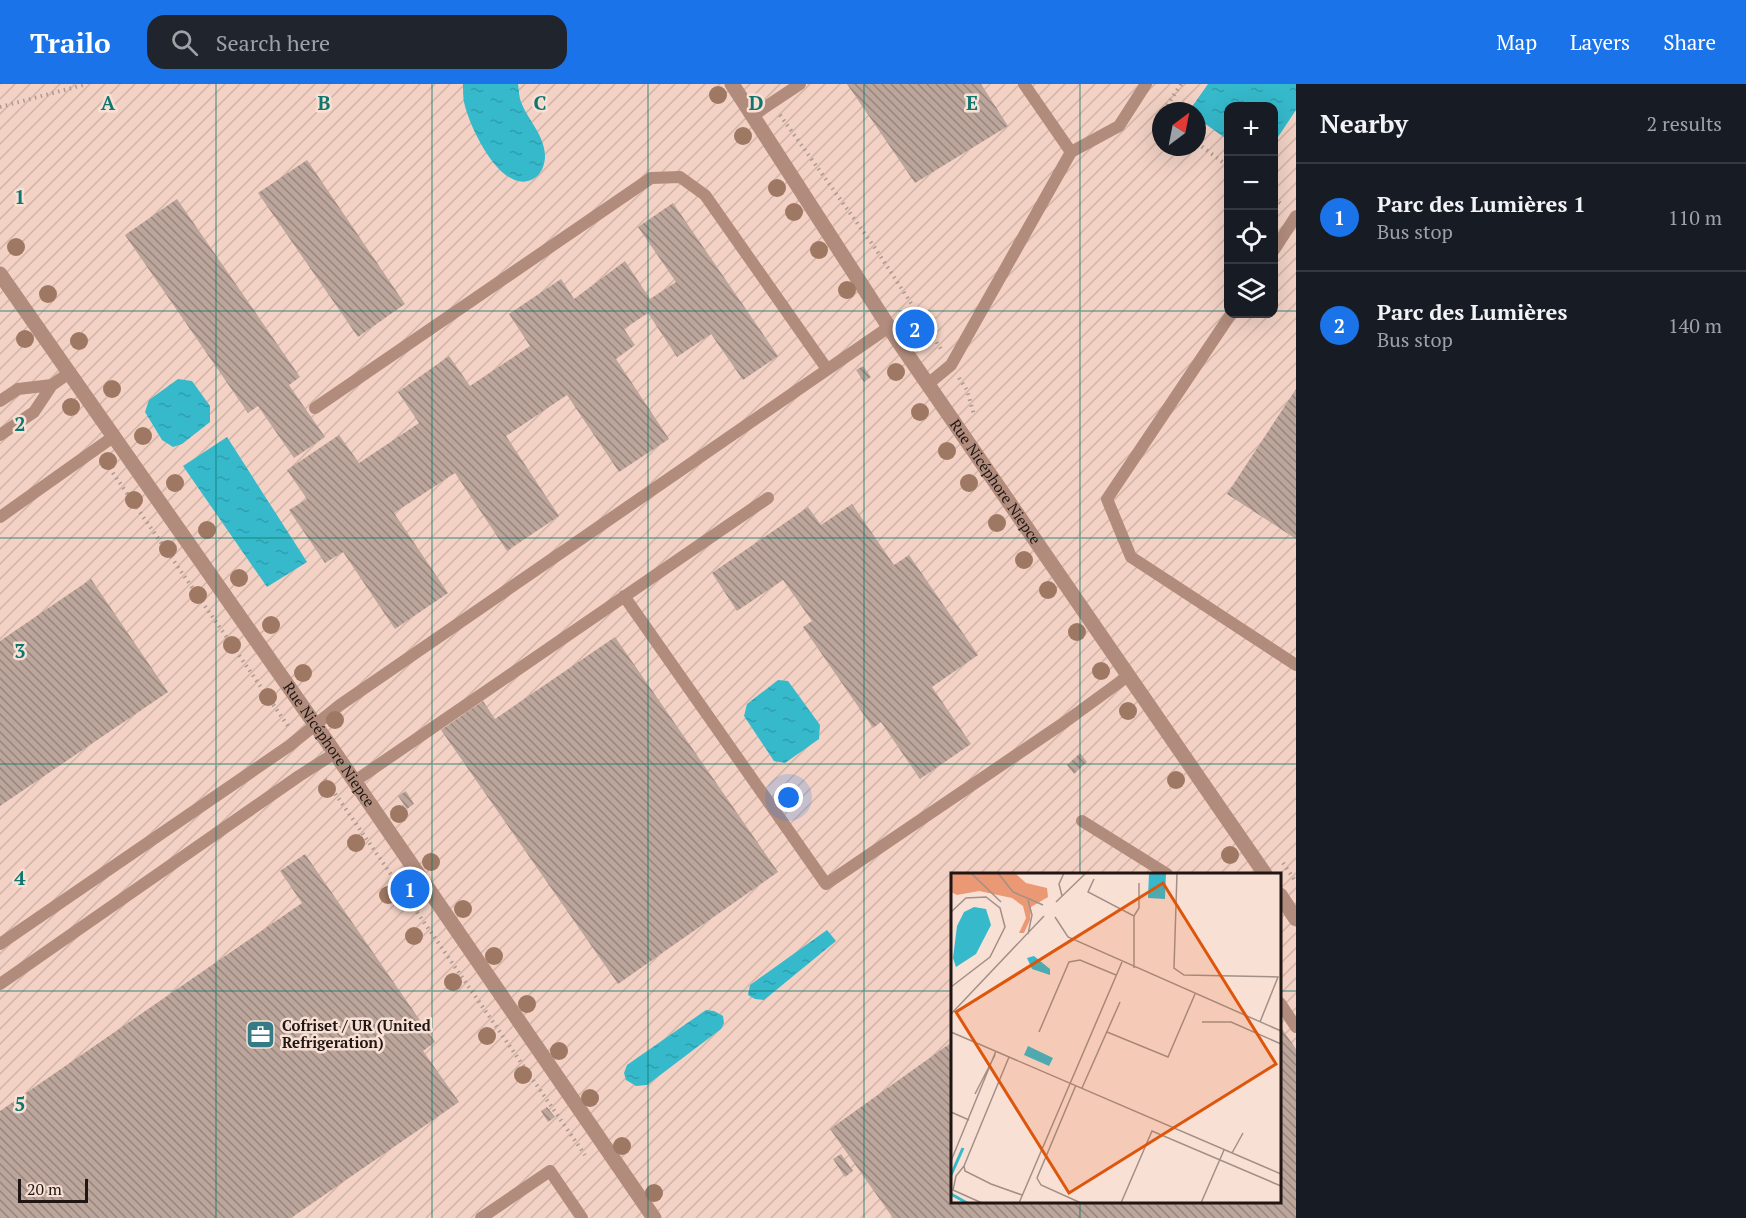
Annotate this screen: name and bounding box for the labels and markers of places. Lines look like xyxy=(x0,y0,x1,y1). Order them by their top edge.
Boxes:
pin: 2 xyxy=(896,306,934,352)
pin: 1 xyxy=(390,866,430,912)
place label: Cofriset / UR (United Refrigeration) xyxy=(282,1015,431,1052)
office icon: Cofriset / UR (United Refrigeration) xyxy=(245,1019,277,1051)

